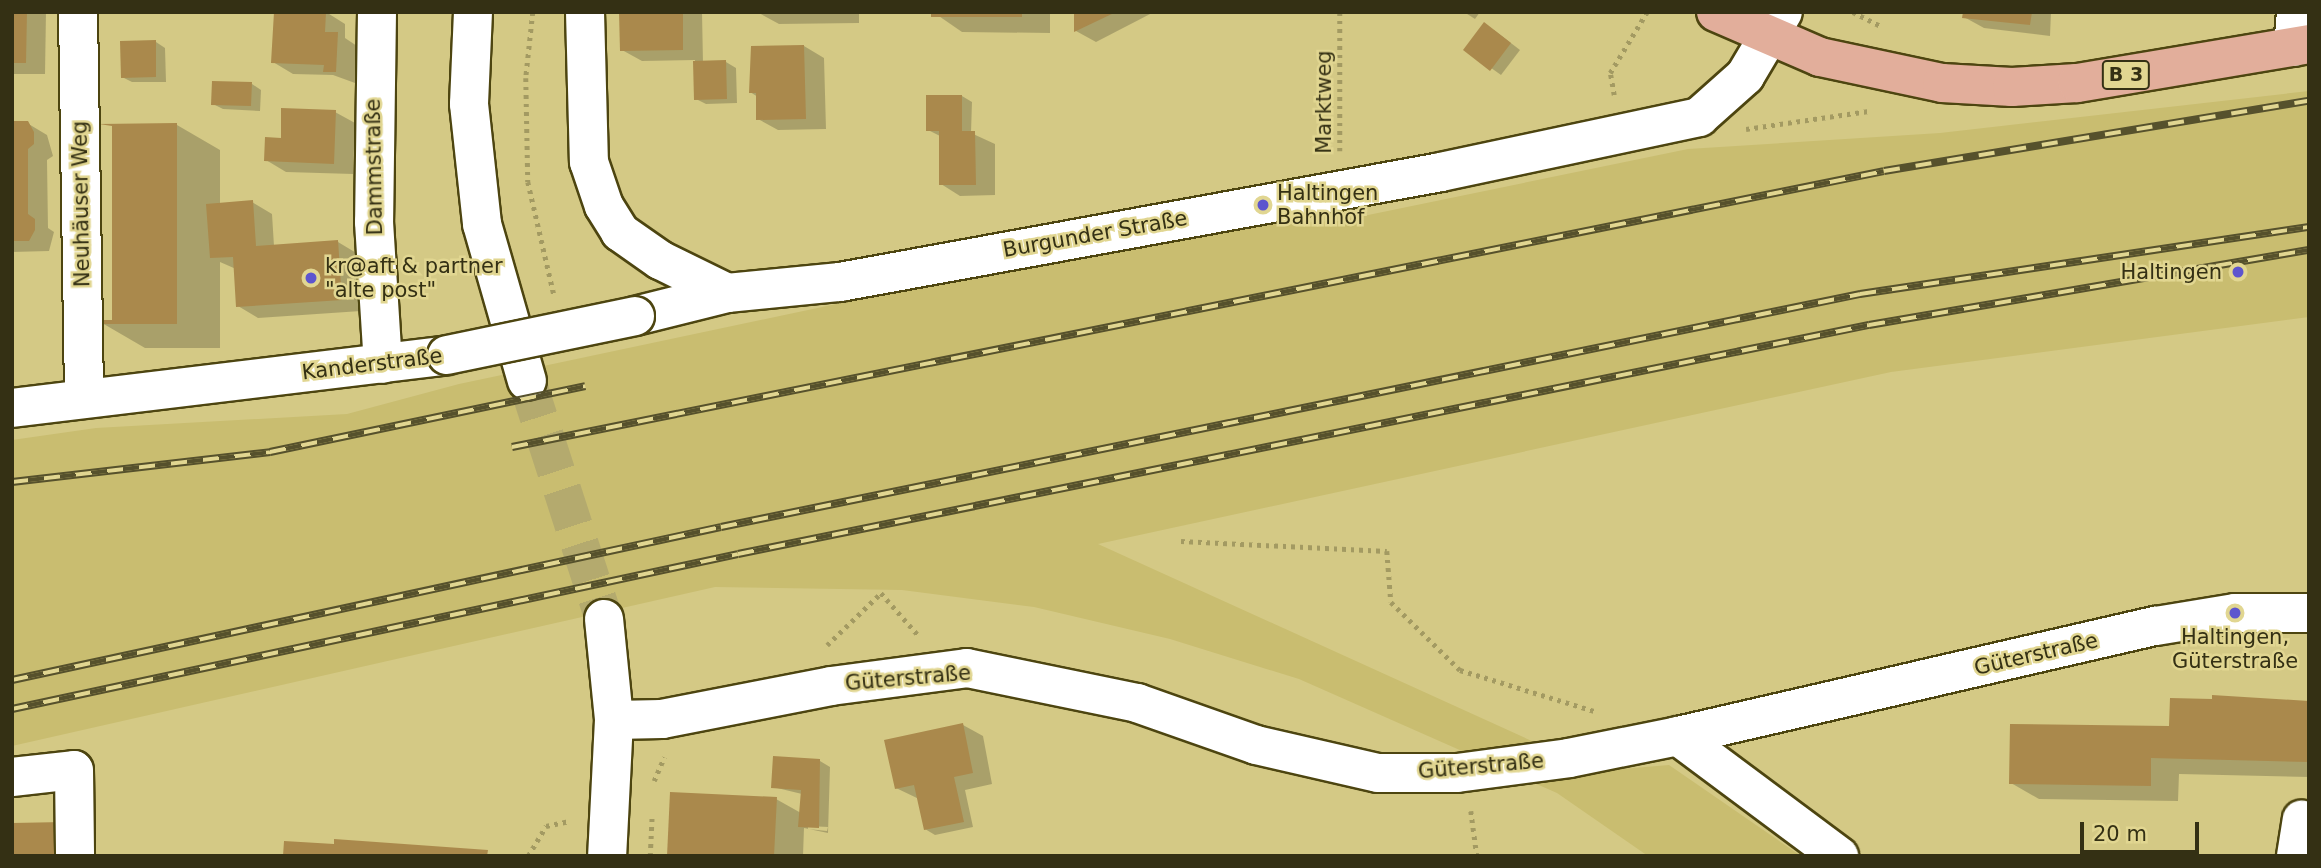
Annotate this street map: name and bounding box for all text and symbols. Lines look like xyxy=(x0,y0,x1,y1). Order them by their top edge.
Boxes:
street label: Marktweg xyxy=(1311,50,1337,154)
road number: B 3 xyxy=(2102,60,2150,90)
street label: Dammstraße xyxy=(360,98,388,236)
street label: Neuhäuser Weg xyxy=(67,121,95,287)
place label: Haltingen Bahnhof xyxy=(1277,180,1378,230)
marker: Haltingen Bahnhof xyxy=(1255,197,1271,213)
street label: Burgunder Straße xyxy=(1001,205,1189,263)
place label: kr@aft & partner "alte post" xyxy=(325,253,503,303)
place label: Haltingen xyxy=(2121,259,2222,285)
marker: Haltingen xyxy=(2228,262,2248,282)
marker: kr@aft & partner "alte post" xyxy=(303,270,319,286)
street label: Kanderstraße xyxy=(300,343,444,385)
marker: Haltingen, Güterstraße xyxy=(2227,605,2243,621)
place label: Haltingen, Güterstraße xyxy=(2172,624,2298,674)
street label: Güterstraße xyxy=(1972,628,2100,680)
street label: Güterstraße xyxy=(844,660,972,696)
street label: Güterstraße xyxy=(1417,748,1545,784)
scale bar xyxy=(2083,808,2202,852)
text: 20 m xyxy=(2093,822,2147,846)

